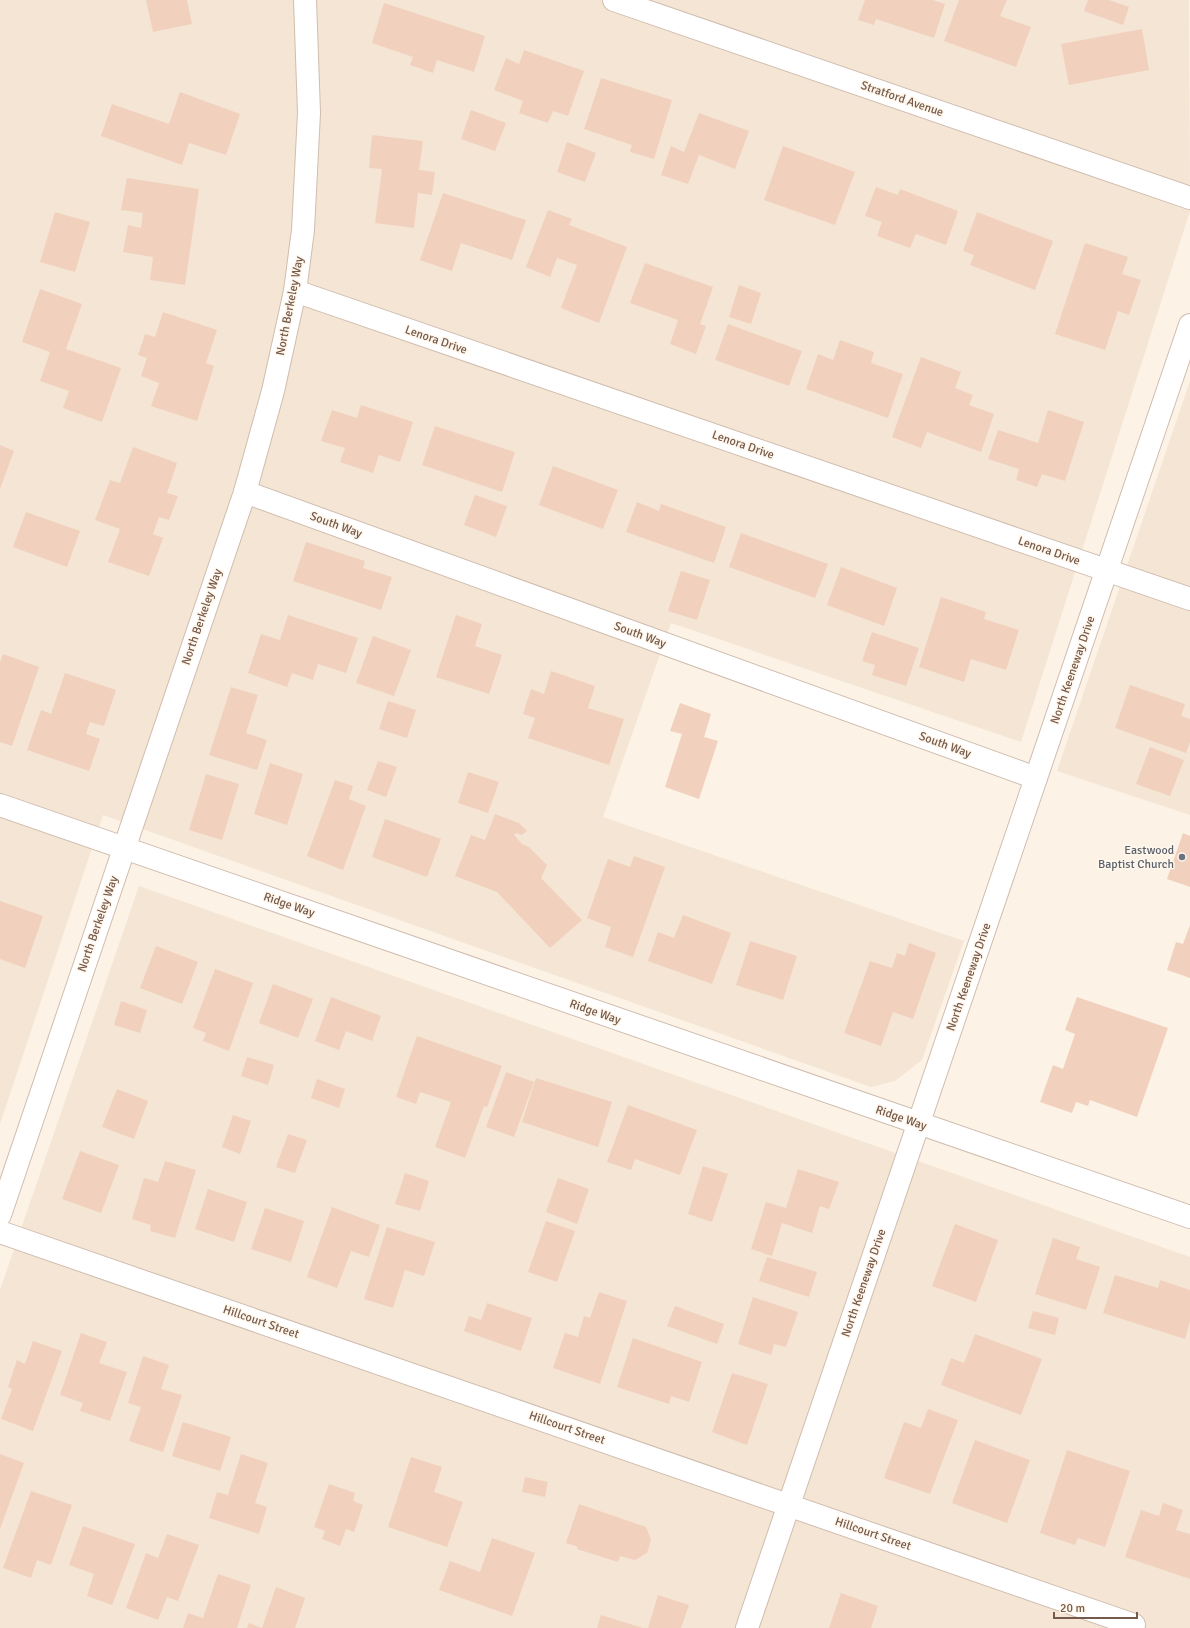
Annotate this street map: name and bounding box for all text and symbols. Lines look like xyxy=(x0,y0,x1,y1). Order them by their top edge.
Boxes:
street label: Stratford Avenue xyxy=(859,78,945,120)
street label: North Berkeley Way xyxy=(273,255,307,357)
street label: Lenora Drive xyxy=(403,322,469,358)
street label: Lenora Drive xyxy=(710,427,776,463)
street label: South Way xyxy=(308,509,364,541)
street label: Lenora Drive xyxy=(1016,533,1082,569)
street label: North Berkeley Way xyxy=(179,567,226,667)
street label: North Keeneway Drive xyxy=(1047,614,1099,726)
street label: South Way xyxy=(612,619,668,651)
street label: South Way xyxy=(917,729,973,761)
place label: Eastwood Baptist Church xyxy=(1098,843,1174,872)
marker: Eastwood Baptist Church xyxy=(1177,852,1187,862)
street label: North Berkeley Way xyxy=(75,874,122,974)
street label: Ridge Way xyxy=(261,889,317,921)
street label: North Keeneway Drive xyxy=(943,921,995,1033)
street label: Ridge Way xyxy=(567,996,623,1028)
street label: Ridge Way xyxy=(873,1102,929,1134)
street label: North Keeneway Drive xyxy=(838,1227,890,1339)
street label: Hillcourt Street xyxy=(221,1302,301,1342)
street label: Hillcourt Street xyxy=(527,1408,607,1448)
street label: Hillcourt Street xyxy=(833,1514,913,1554)
scale bar xyxy=(1054,1594,1137,1620)
text: 20 m xyxy=(1060,1601,1085,1616)

